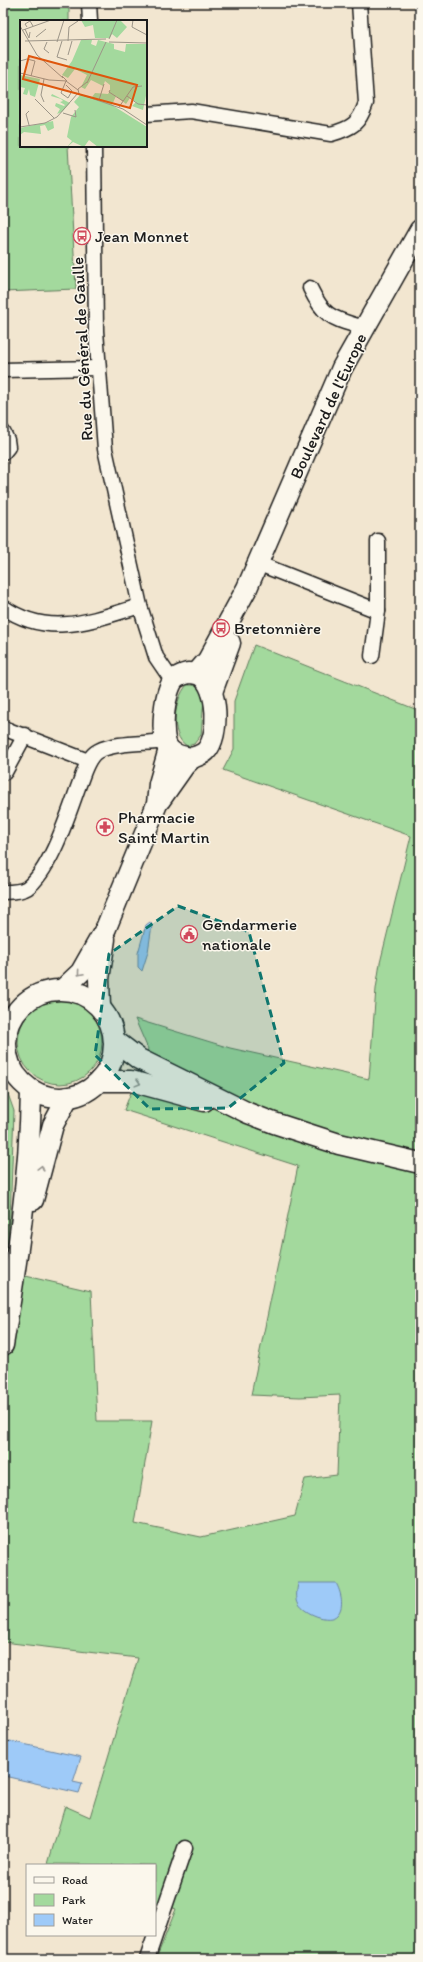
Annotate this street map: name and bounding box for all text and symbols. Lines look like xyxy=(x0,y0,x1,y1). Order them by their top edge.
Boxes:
inset map xyxy=(20,20,147,147)
bus stop icon: Jean Monnet xyxy=(72,226,92,246)
place label: Jean Monnet xyxy=(95,226,189,246)
street label: Rue du Général de Gaulle xyxy=(67,257,97,441)
street label: Boulevard de l'Europe xyxy=(285,330,371,482)
bus stop icon: Bretonnière xyxy=(211,618,231,638)
place label: Bretonnière xyxy=(234,618,321,638)
place label: Pharmacie Saint Martin xyxy=(118,807,210,847)
pharmacy icon: Pharmacie Saint Martin xyxy=(95,817,115,837)
place label: Gendarmerie nationale xyxy=(202,914,297,954)
public building icon: Gendarmerie nationale xyxy=(179,924,199,944)
one-way arrow xyxy=(77,968,84,975)
one-way arrow xyxy=(134,1078,141,1087)
one-way arrow xyxy=(36,1165,45,1172)
legend xyxy=(26,1864,156,1936)
text: Road xyxy=(62,1873,88,1887)
text: Park xyxy=(62,1893,86,1907)
text: Water xyxy=(62,1913,93,1927)

